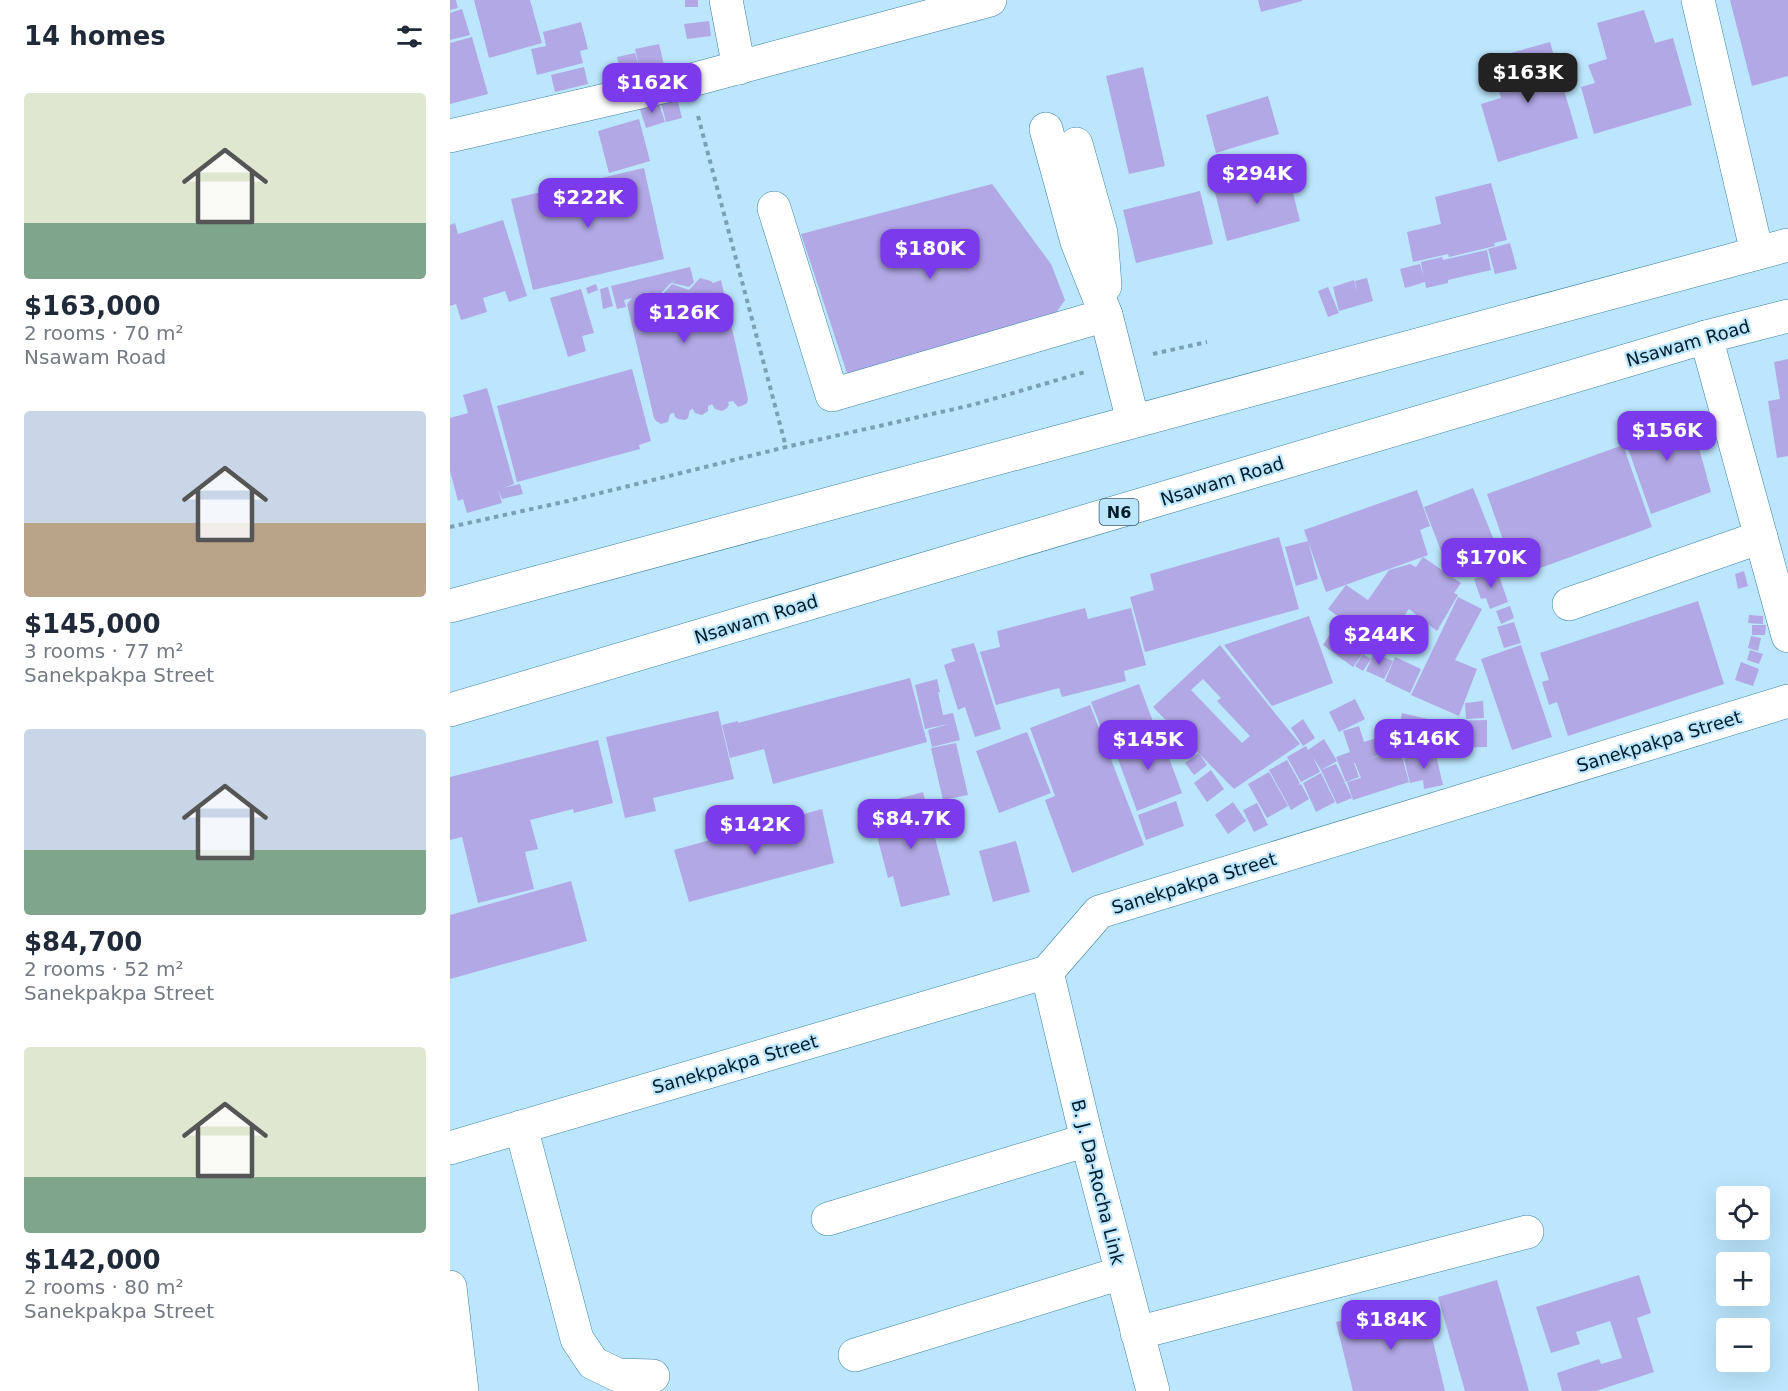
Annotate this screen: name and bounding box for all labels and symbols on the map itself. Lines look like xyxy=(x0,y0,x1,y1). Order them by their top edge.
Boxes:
pin: $163K xyxy=(1486,53,1570,104)
pin: $162K xyxy=(610,63,694,114)
pin: $294K xyxy=(1215,154,1299,205)
pin: $222K xyxy=(546,178,630,229)
pin: $180K xyxy=(888,229,972,280)
pin: $126K xyxy=(642,293,726,344)
street label: Nsawam Road xyxy=(1624,315,1752,371)
pin: $156K xyxy=(1625,411,1709,462)
street label: Nsawam Road xyxy=(1158,452,1286,510)
road number: N6 xyxy=(1100,499,1138,525)
pin: $170K xyxy=(1449,538,1533,589)
street label: Nsawam Road xyxy=(692,590,820,648)
pin: $244K xyxy=(1337,615,1421,666)
street label: Sanekpakpa Street xyxy=(1574,706,1744,776)
pin: $146K xyxy=(1382,719,1466,770)
pin: $145K xyxy=(1106,720,1190,771)
pin: $84.7K xyxy=(862,799,960,850)
pin: $142K xyxy=(713,805,797,856)
street label: Sanekpakpa Street xyxy=(1109,848,1279,918)
street label: Sanekpakpa Street xyxy=(650,1030,820,1098)
street label: B. J. Da-Rocha Link xyxy=(1067,1097,1129,1267)
pin: $184K xyxy=(1349,1300,1433,1351)

